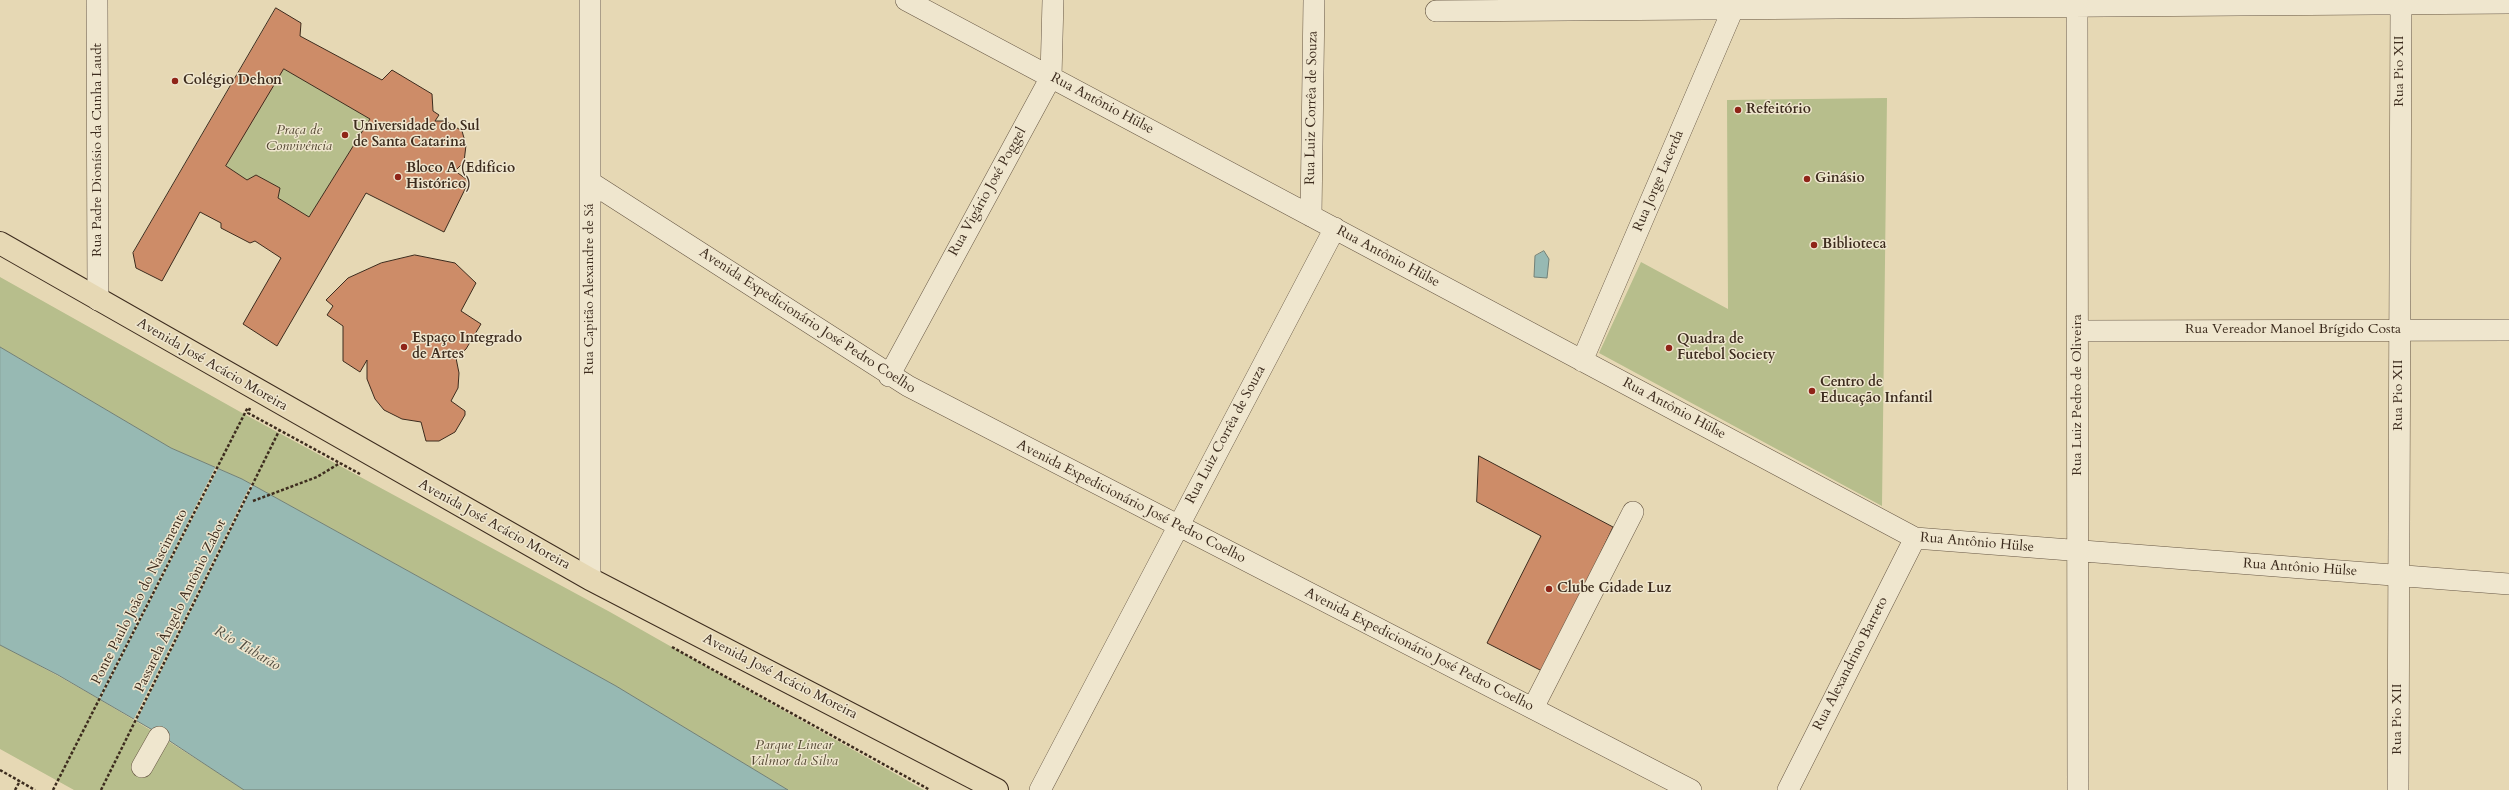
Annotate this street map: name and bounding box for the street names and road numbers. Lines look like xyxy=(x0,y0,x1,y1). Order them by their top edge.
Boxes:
street label: Rua Luiz Corrêa de Souza xyxy=(1302,31,1322,185)
street label: Rua Pio XII xyxy=(2392,35,2408,107)
street label: Rua Padre Dionísio da Cunha Laudt xyxy=(90,43,106,257)
street label: Rua Antônio Hülse xyxy=(1048,70,1156,138)
street label: Rua Vigário José Poggel xyxy=(946,125,1030,259)
street label: Rua Jorge Lacerda xyxy=(1630,128,1688,234)
street label: Rua Capitão Alexandre de Sá xyxy=(582,203,598,375)
street label: Rua Antônio Hülse xyxy=(1334,223,1442,291)
street label: Avenida Expedicionário José Pedro Coelho xyxy=(696,245,918,397)
street label: Rua Luiz Pedro de Oliveira xyxy=(2070,314,2086,476)
street label: Avenida José Acácio Moreira xyxy=(134,315,290,415)
street label: Rua Vereador Manoel Brígido Costa xyxy=(2185,322,2401,338)
street label: Rua Pio XII xyxy=(2391,359,2407,431)
street label: Rua Luiz Corrêa de Souza xyxy=(1182,363,1270,507)
street label: Rua Antônio Hülse xyxy=(1620,375,1728,443)
street label: Avenida Expedicionário José Pedro Coelho xyxy=(1014,437,1248,567)
street label: Avenida José Acácio Moreira xyxy=(415,476,573,574)
street label: Ponte Paulo João do Nascimento xyxy=(88,506,192,688)
street label: Passarela Ângelo Antônio Zabot xyxy=(132,517,230,695)
street label: Rua Antônio Hülse xyxy=(1919,530,2035,556)
street label: Rua Antônio Hülse xyxy=(2242,556,2358,580)
street label: Avenida Expedicionário José Pedro Coelho xyxy=(1302,585,1536,715)
street label: Rua Alexandrino Barreto xyxy=(1810,594,1892,734)
street label: Avenida José Acácio Moreira xyxy=(700,631,860,723)
street label: Rua Pio XII xyxy=(2390,683,2406,755)

